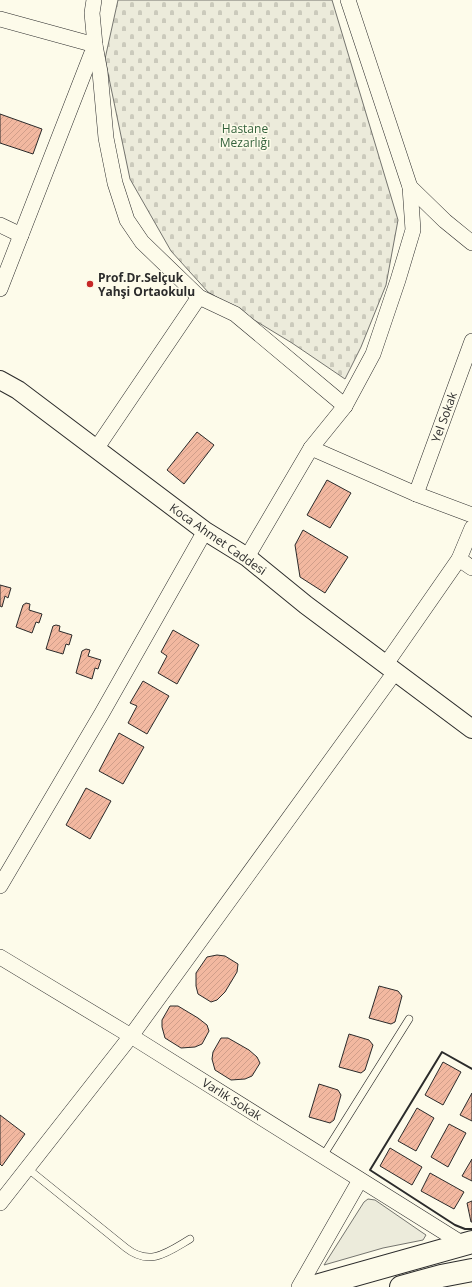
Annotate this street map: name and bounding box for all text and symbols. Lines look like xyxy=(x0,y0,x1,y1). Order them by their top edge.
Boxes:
park label: Hastane Mezarlığı xyxy=(220,120,270,151)
place label: Prof.Dr.Selçuk Yahşi Ortaokulu xyxy=(98,269,195,300)
marker: Prof.Dr.Selçuk Yahşi Ortaokulu xyxy=(85,279,95,289)
street label: Yel Sokak xyxy=(427,389,461,445)
street label: Koca Ahmet Caddesi xyxy=(166,499,270,579)
street label: Varlık Sokak xyxy=(199,1074,266,1124)

